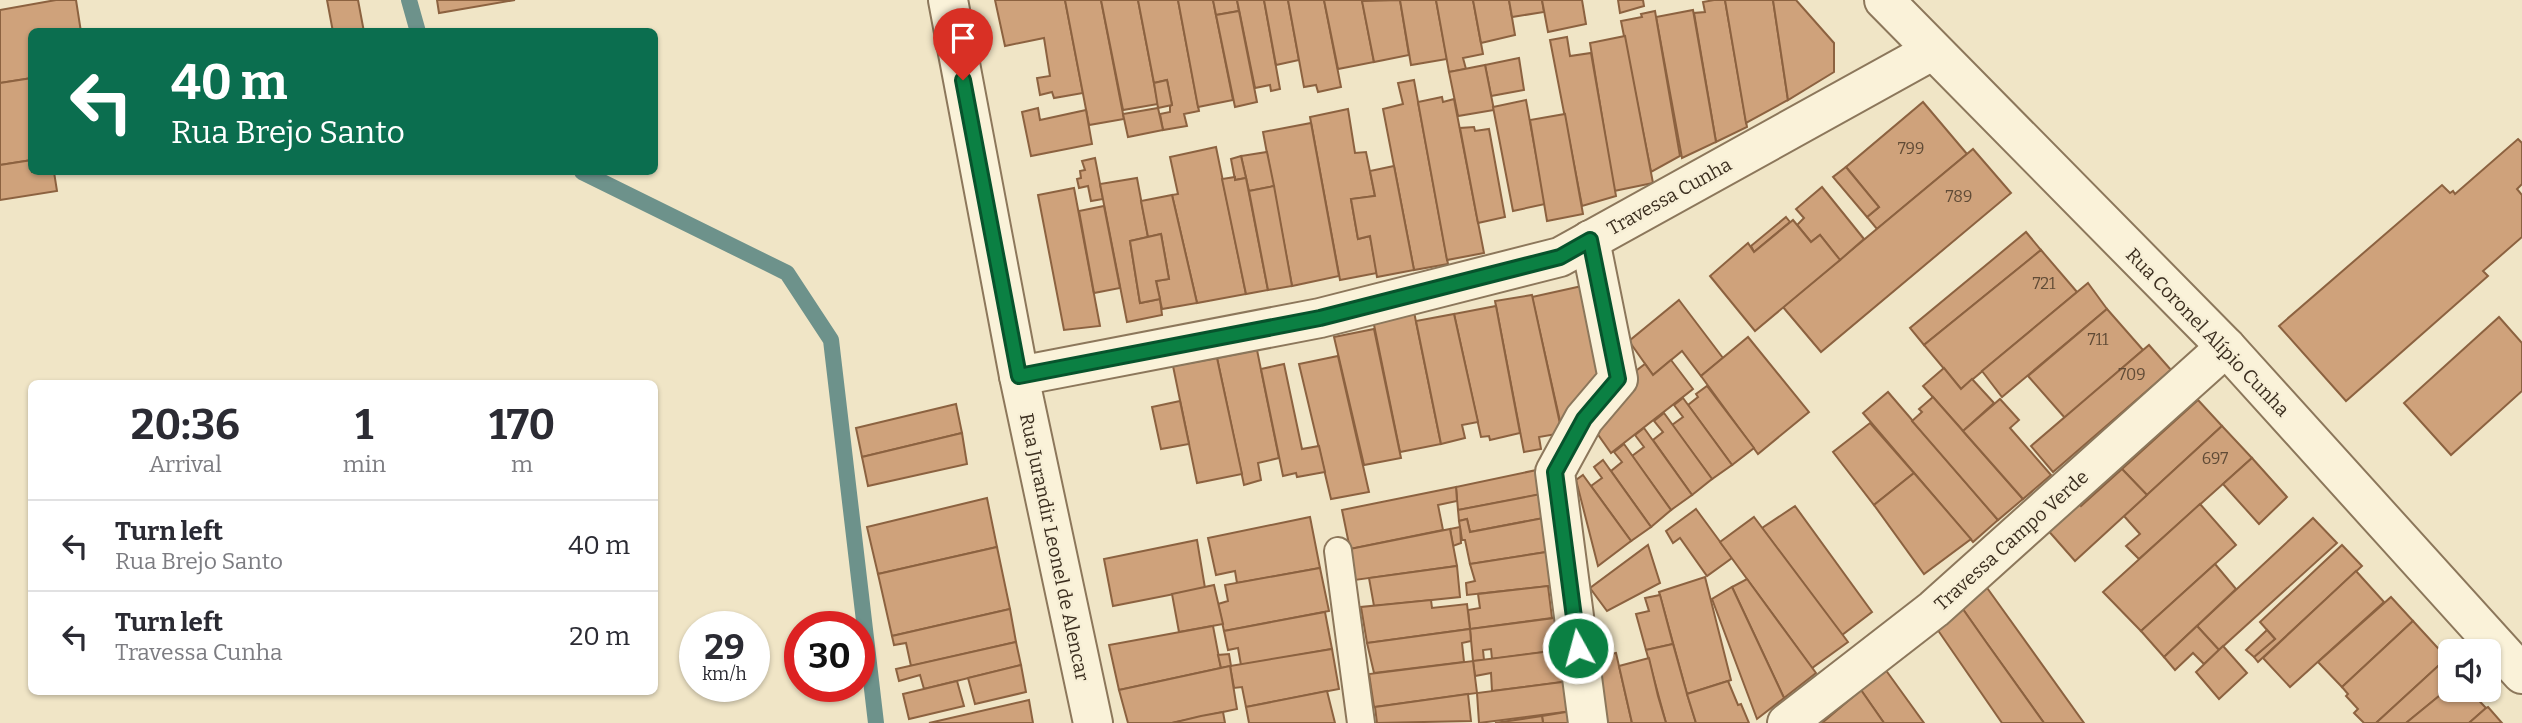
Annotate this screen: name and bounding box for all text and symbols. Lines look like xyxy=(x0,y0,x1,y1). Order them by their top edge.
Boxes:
pin xyxy=(933,8,993,80)
icon: arrive xyxy=(944,19,982,57)
text: 40 m xyxy=(171,53,288,112)
icon: left xyxy=(56,56,147,147)
text: Rua Brejo Santo xyxy=(171,113,405,151)
house number: 799 xyxy=(1898,139,1924,158)
street label: Travessa Cunha xyxy=(1603,153,1736,240)
house number: 789 xyxy=(1946,187,1972,206)
street label: Rua Coronel Alípio Cunha xyxy=(2121,243,2295,422)
house number: 721 xyxy=(2032,274,2056,293)
house number: 711 xyxy=(2087,330,2109,349)
house number: 709 xyxy=(2118,365,2146,384)
text: 20:36 xyxy=(131,400,240,450)
text: 1 xyxy=(355,400,373,450)
text: 170 xyxy=(489,400,555,450)
street label: Rua Jurandir Leonel de Alencar xyxy=(1015,411,1094,684)
house number: 697 xyxy=(2202,449,2228,468)
text: Arrival xyxy=(149,450,222,478)
text: min xyxy=(343,450,386,478)
text: m xyxy=(511,450,533,478)
street label: Travessa Campo Verde xyxy=(1930,465,2093,616)
text: Turn left xyxy=(115,516,223,547)
icon: left xyxy=(56,527,94,565)
text: 40 m xyxy=(568,530,630,561)
text: Rua Brejo Santo xyxy=(115,547,283,575)
text: Turn left xyxy=(115,607,223,638)
speed limit sign: 30 xyxy=(784,611,875,702)
position arrow xyxy=(1541,611,1615,685)
icon: left xyxy=(56,618,94,656)
text: 20 m xyxy=(569,621,630,652)
text: 29 xyxy=(704,626,745,668)
text: Travessa Cunha xyxy=(115,638,283,666)
map controls xyxy=(2438,639,2501,702)
button: sound xyxy=(2438,639,2501,702)
text: km/h xyxy=(702,663,747,685)

